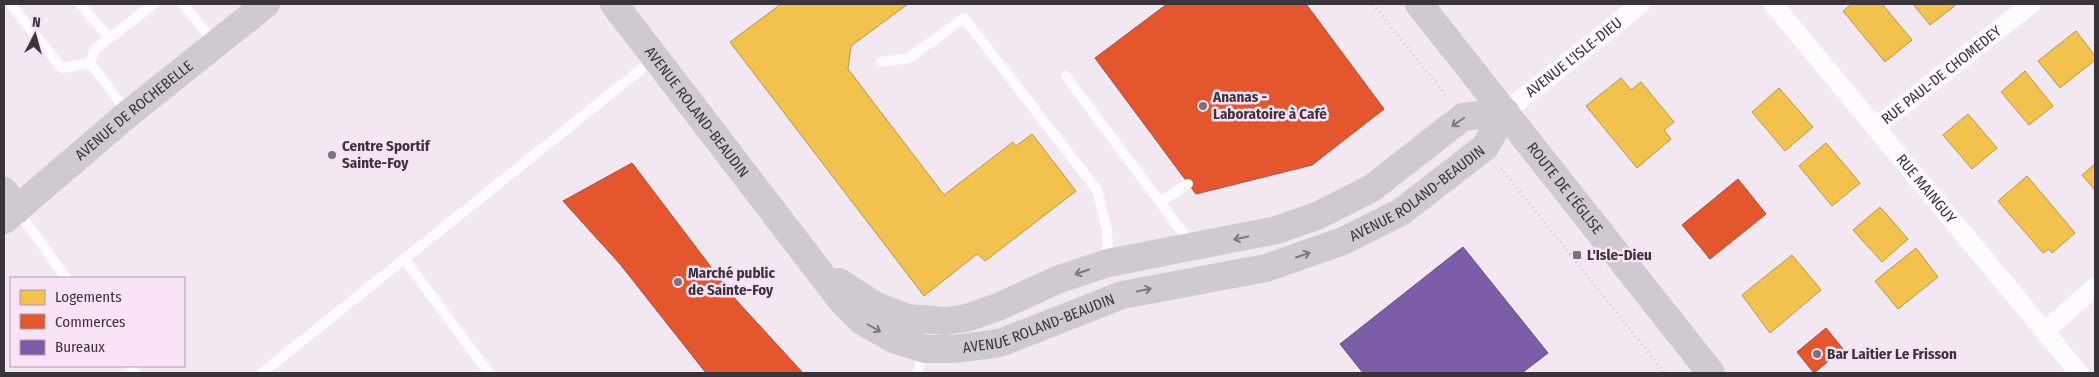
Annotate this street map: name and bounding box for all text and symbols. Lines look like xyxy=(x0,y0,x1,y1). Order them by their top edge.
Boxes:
north arrow xyxy=(10,10,60,60)
text: N xyxy=(31,14,41,31)
street label: AVENUE L'ISLE-DIEU xyxy=(1522,14,1626,101)
street label: RUE PAUL-DE CHOMEDEY xyxy=(1878,22,2005,128)
street label: AVENUE ROLAND-BEAUDIN xyxy=(641,43,753,181)
street label: AVENUE DE ROCHEBELLE xyxy=(71,57,196,164)
place label: Ananas - Laboratoire à Café xyxy=(1212,88,1327,123)
marker: Ananas - Laboratoire à Café xyxy=(1197,100,1209,112)
one-way arrow xyxy=(1452,117,1466,127)
place label: Centre Sportif Sainte-Foy xyxy=(342,137,431,172)
street label: ROUTE DE L'ÉGLISE xyxy=(1523,139,1607,238)
street label: AVENUE ROLAND-BEAUDIN xyxy=(1346,142,1488,245)
marker: Centre Sportif Sainte-Foy xyxy=(326,149,338,161)
street label: RUE MAINGUY xyxy=(1892,151,1960,227)
one-way arrow xyxy=(1233,233,1249,243)
place label: L'Isle-Dieu xyxy=(1587,246,1652,264)
marker: L'Isle-Dieu xyxy=(1571,249,1583,261)
one-way arrow xyxy=(1295,250,1311,260)
place label: Marché public de Sainte-Foy xyxy=(688,264,776,299)
one-way arrow xyxy=(1075,268,1090,277)
marker: Marché public de Sainte-Foy xyxy=(672,276,684,288)
legend xyxy=(10,277,185,367)
one-way arrow xyxy=(1136,285,1152,295)
text: Logements xyxy=(55,288,122,306)
street label: AVENUE ROLAND-BEAUDIN xyxy=(962,290,1117,357)
text: Commerces xyxy=(55,313,125,331)
one-way arrow xyxy=(866,323,881,333)
text: Bureaux xyxy=(55,338,105,356)
place label: Bar Laitier Le Frisson xyxy=(1827,345,1957,363)
marker: Bar Laitier Le Frisson xyxy=(1811,348,1823,360)

